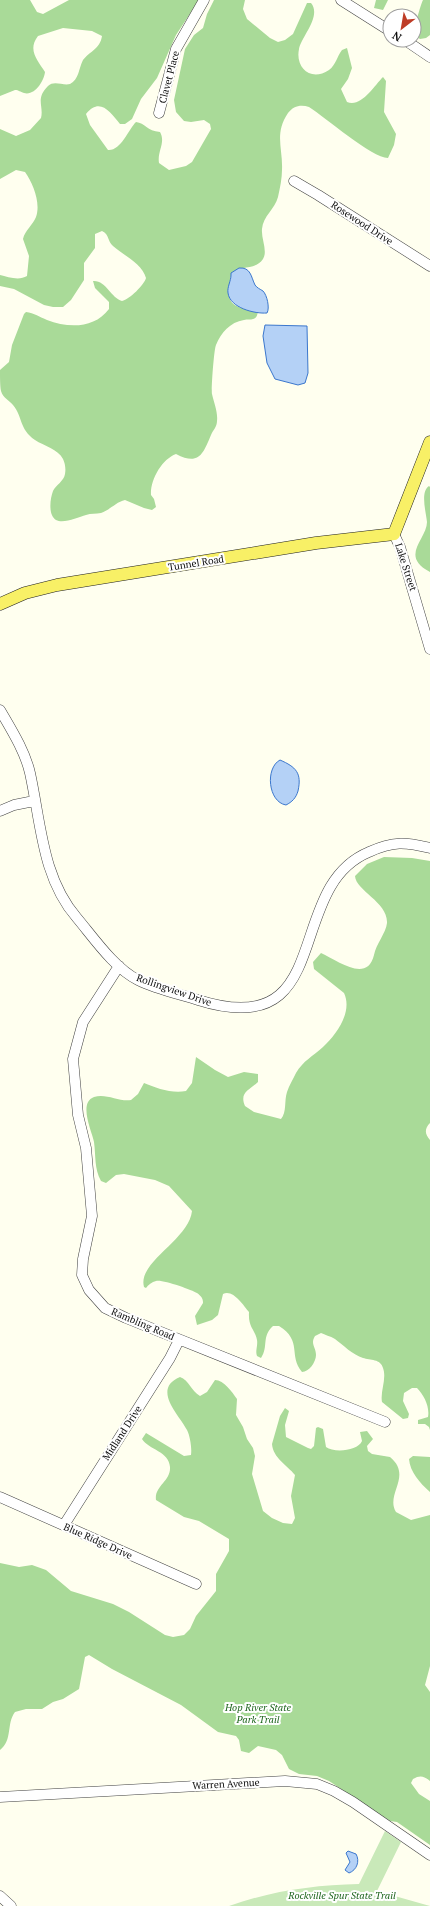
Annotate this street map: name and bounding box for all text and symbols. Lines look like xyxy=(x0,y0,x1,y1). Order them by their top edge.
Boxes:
north arrow xyxy=(382,8,422,48)
text: N xyxy=(389,28,404,45)
street label: Clavet Place xyxy=(156,49,182,105)
street label: Rosewood Drive xyxy=(329,198,395,248)
street label: Lake Street xyxy=(392,541,420,593)
street label: Tunnel Road xyxy=(167,552,225,574)
street label: Rollingview Drive xyxy=(135,971,213,1009)
street label: Rambling Road xyxy=(109,1305,177,1343)
street label: Midland Drive xyxy=(99,1403,145,1463)
street label: Blue Ridge Drive xyxy=(62,1520,134,1562)
park label: Hop River State Park Trail xyxy=(224,1701,292,1726)
street label: Warren Avenue xyxy=(192,1776,260,1792)
park label: Rockville Spur State Trail xyxy=(287,1889,396,1902)

